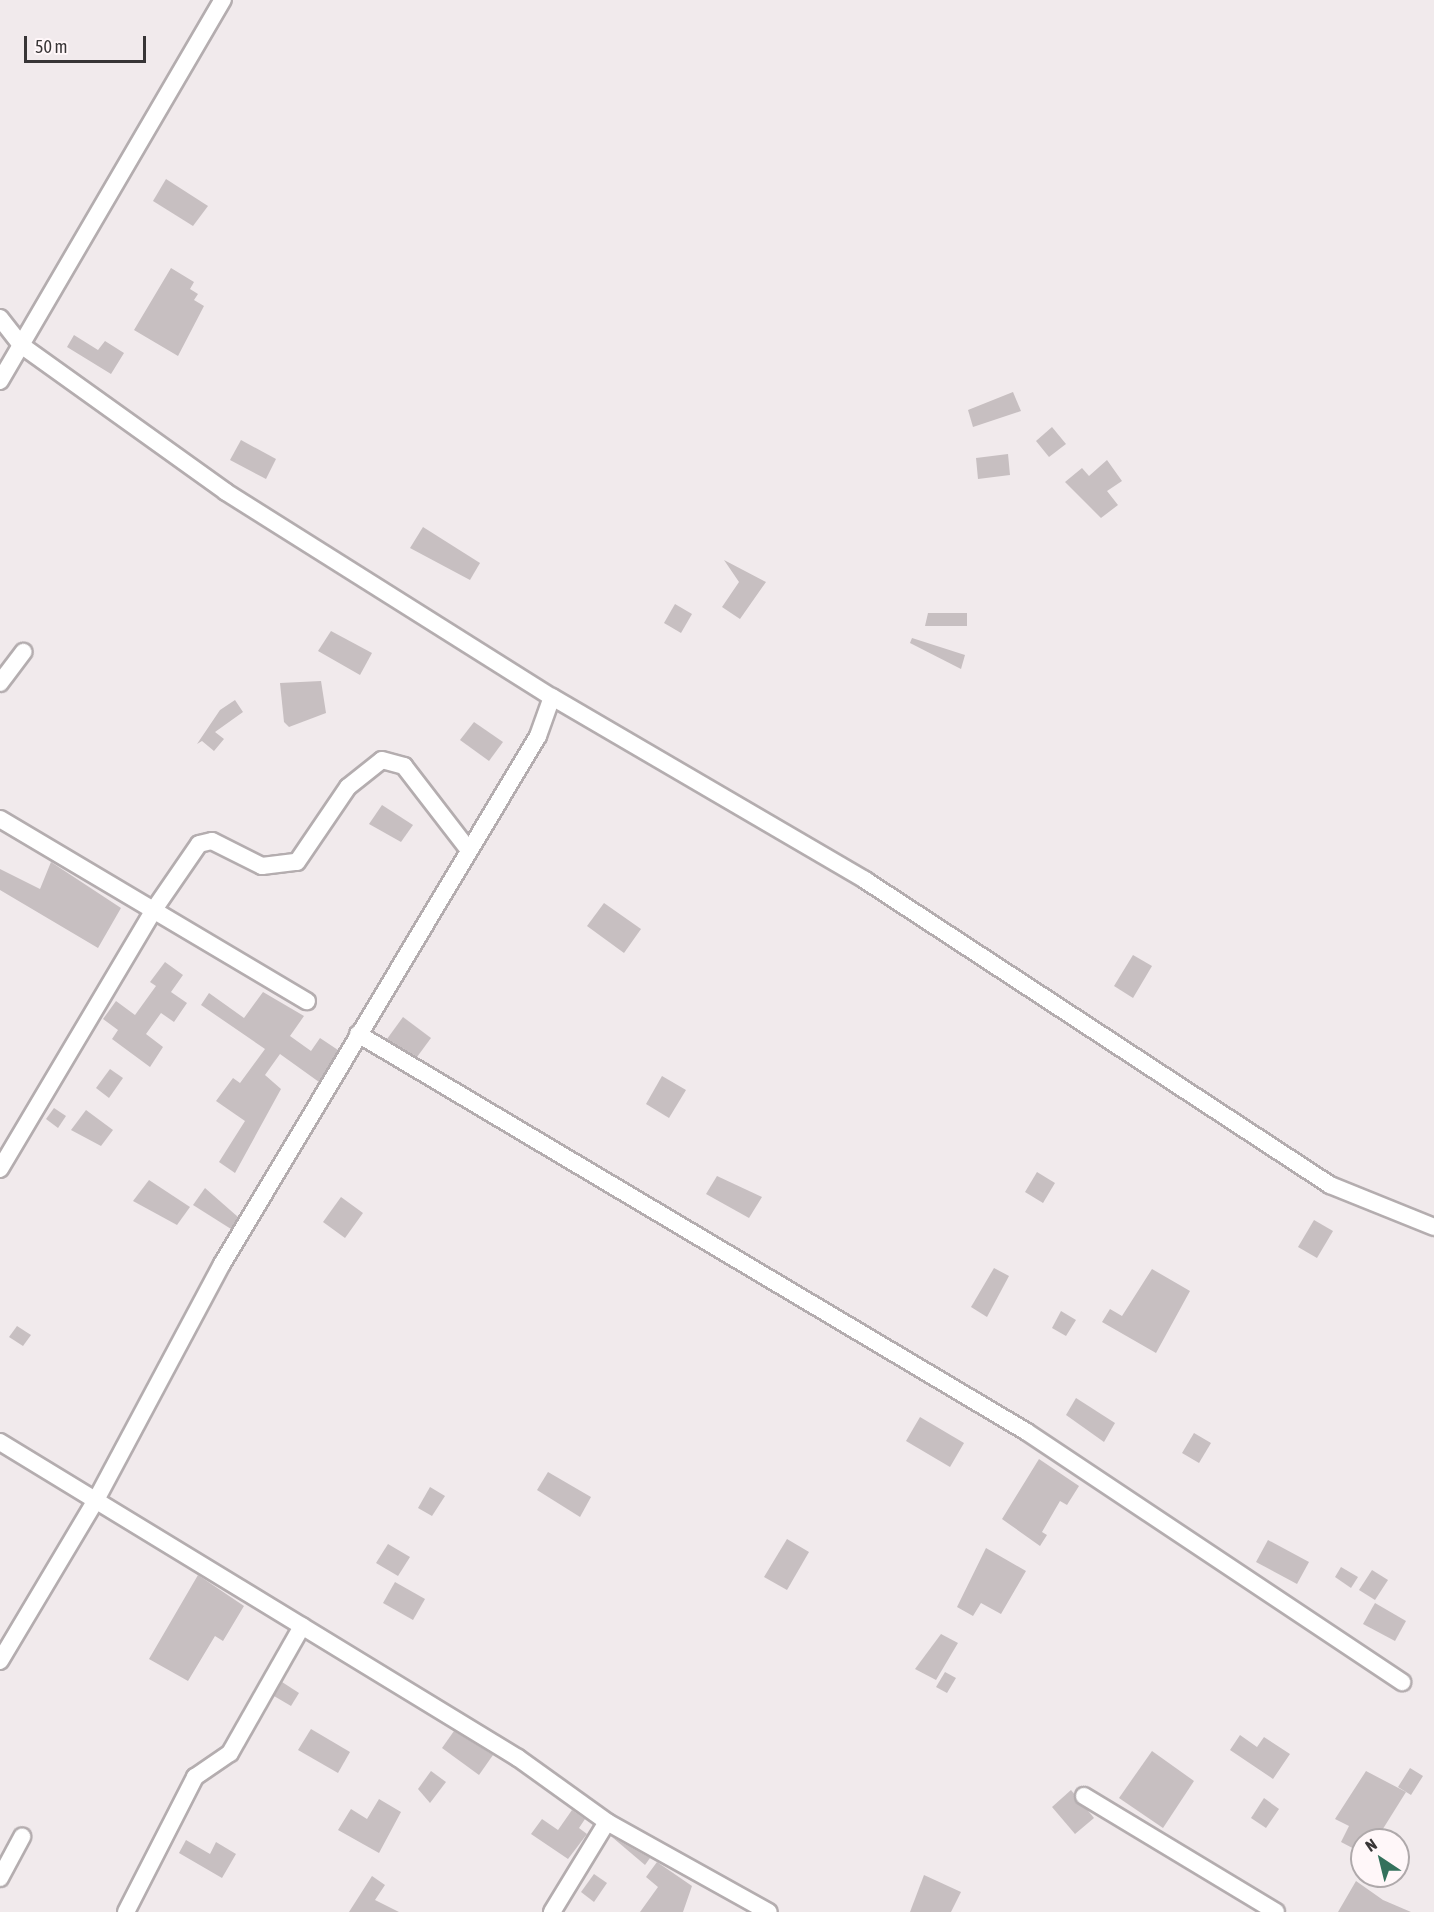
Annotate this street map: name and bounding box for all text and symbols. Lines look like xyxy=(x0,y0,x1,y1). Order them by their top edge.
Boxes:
scale bar xyxy=(27,24,148,62)
text: 50 m xyxy=(35,36,67,57)
north arrow xyxy=(1350,1828,1410,1888)
text: N xyxy=(1362,1835,1380,1855)

